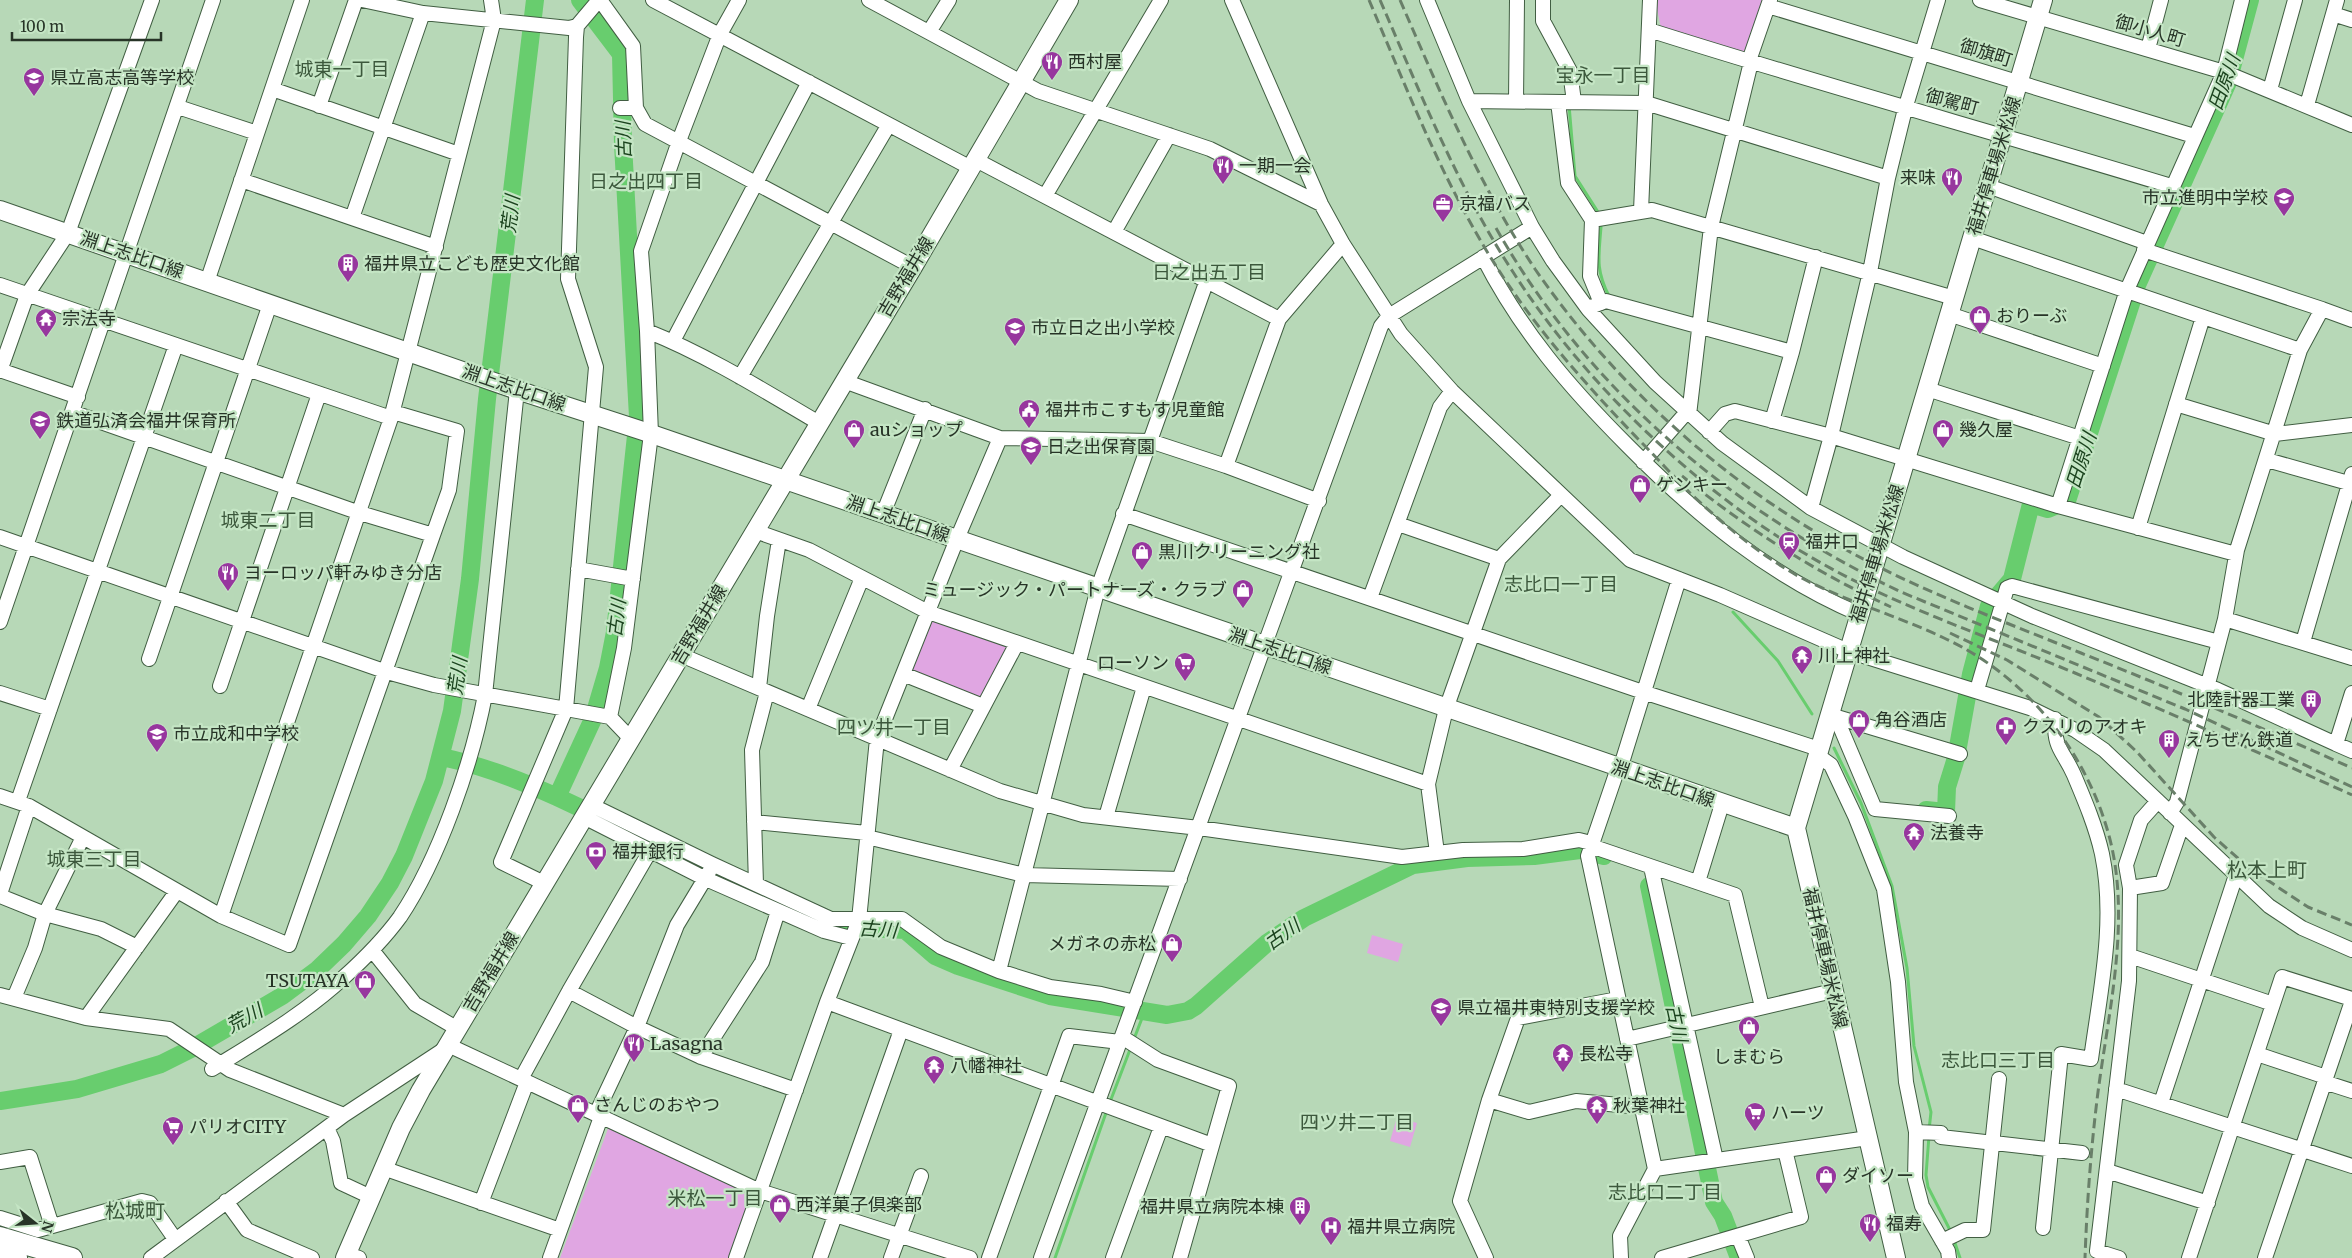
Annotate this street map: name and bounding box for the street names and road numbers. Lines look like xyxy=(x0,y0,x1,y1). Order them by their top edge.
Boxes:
street label: 御小人町 xyxy=(2112,10,2188,51)
street label: 御旗町 xyxy=(1957,34,2015,71)
street label: 御駕町 xyxy=(1923,83,1981,120)
street label: 福井停車場米松線 xyxy=(1961,94,2026,238)
street label: 淵上志比口線 xyxy=(77,226,187,283)
street label: 吉野福井線 xyxy=(873,232,939,321)
street label: 淵上志比口線 xyxy=(459,359,569,416)
street label: 福井停車場米松線 xyxy=(1844,482,1909,626)
street label: 淵上志比口線 xyxy=(843,490,953,547)
street label: 吉野福井線 xyxy=(666,580,732,669)
street label: 淵上志比口線 xyxy=(1225,622,1335,679)
street label: 淵上志比口線 xyxy=(1608,755,1718,812)
street label: 福井停車場米松線 xyxy=(1798,885,1853,1031)
street label: 吉野福井線 xyxy=(458,927,524,1016)

